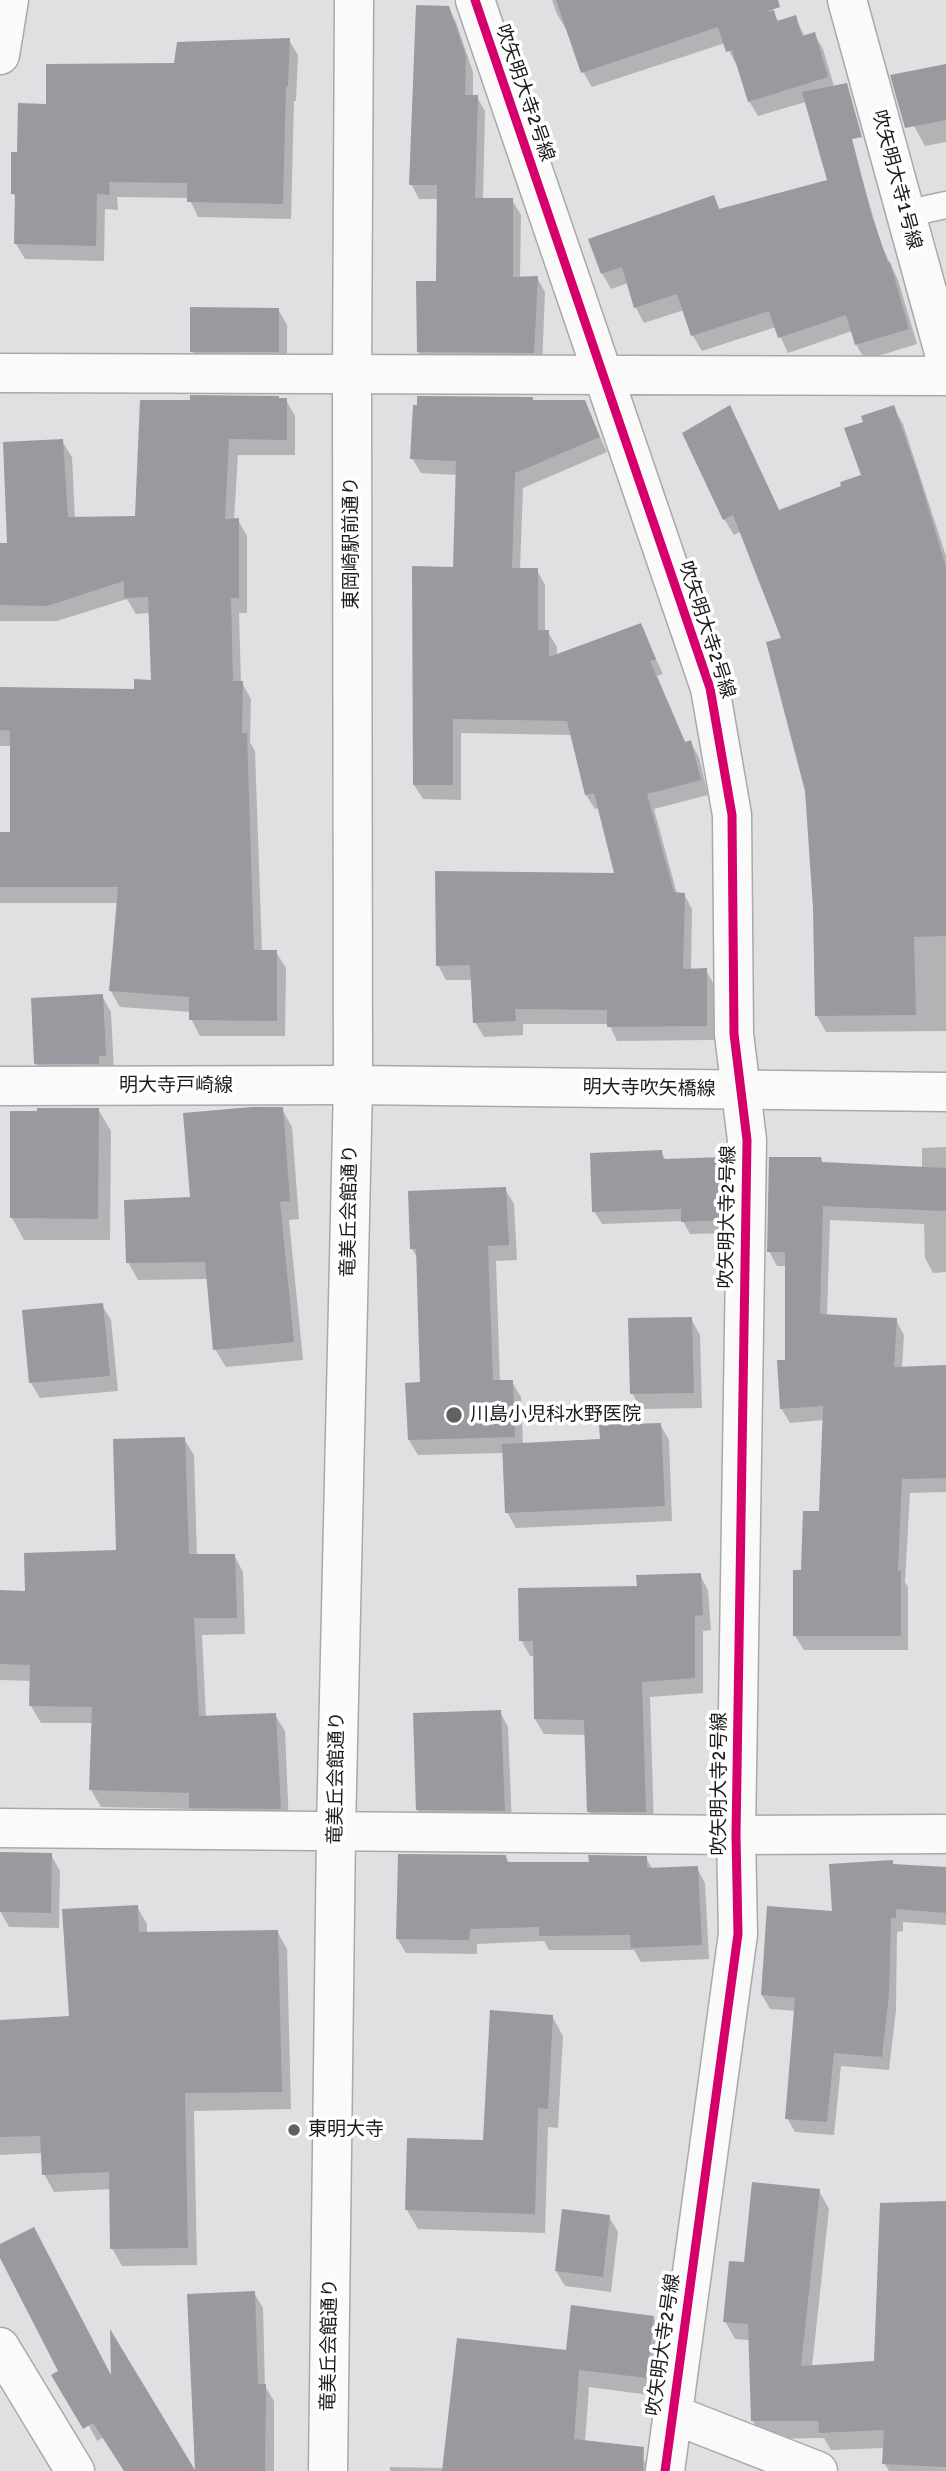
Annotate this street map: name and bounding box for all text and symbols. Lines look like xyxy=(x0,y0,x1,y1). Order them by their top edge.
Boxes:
street label: 吹矢明大寺2号線 xyxy=(490,22,558,164)
street label: 吹矢明大寺1号線 xyxy=(866,108,926,252)
street label: 東岡崎駅前通り xyxy=(341,477,363,609)
street label: 吹矢明大寺2号線 xyxy=(673,558,739,702)
street label: 明大寺戸崎線 xyxy=(119,1075,233,1097)
street label: 明大寺吹矢橋線 xyxy=(582,1076,716,1102)
street label: 竜美丘会館通り xyxy=(337,1144,363,1278)
street label: 吹矢明大寺2号線 xyxy=(715,1145,741,1289)
place label: 川島小児科水野医院 xyxy=(470,1404,641,1426)
marker: 川島小児科水野医院 xyxy=(444,1405,464,1425)
street label: 竜美丘会館通り xyxy=(324,1711,350,1845)
street label: 吹矢明大寺2号線 xyxy=(709,1712,731,1856)
place label: 東明大寺 xyxy=(308,2119,384,2141)
marker: 東明大寺 xyxy=(286,2122,302,2138)
street label: 吹矢明大寺2号線 xyxy=(643,2272,685,2418)
street label: 竜美丘会館通り xyxy=(317,2278,343,2412)

